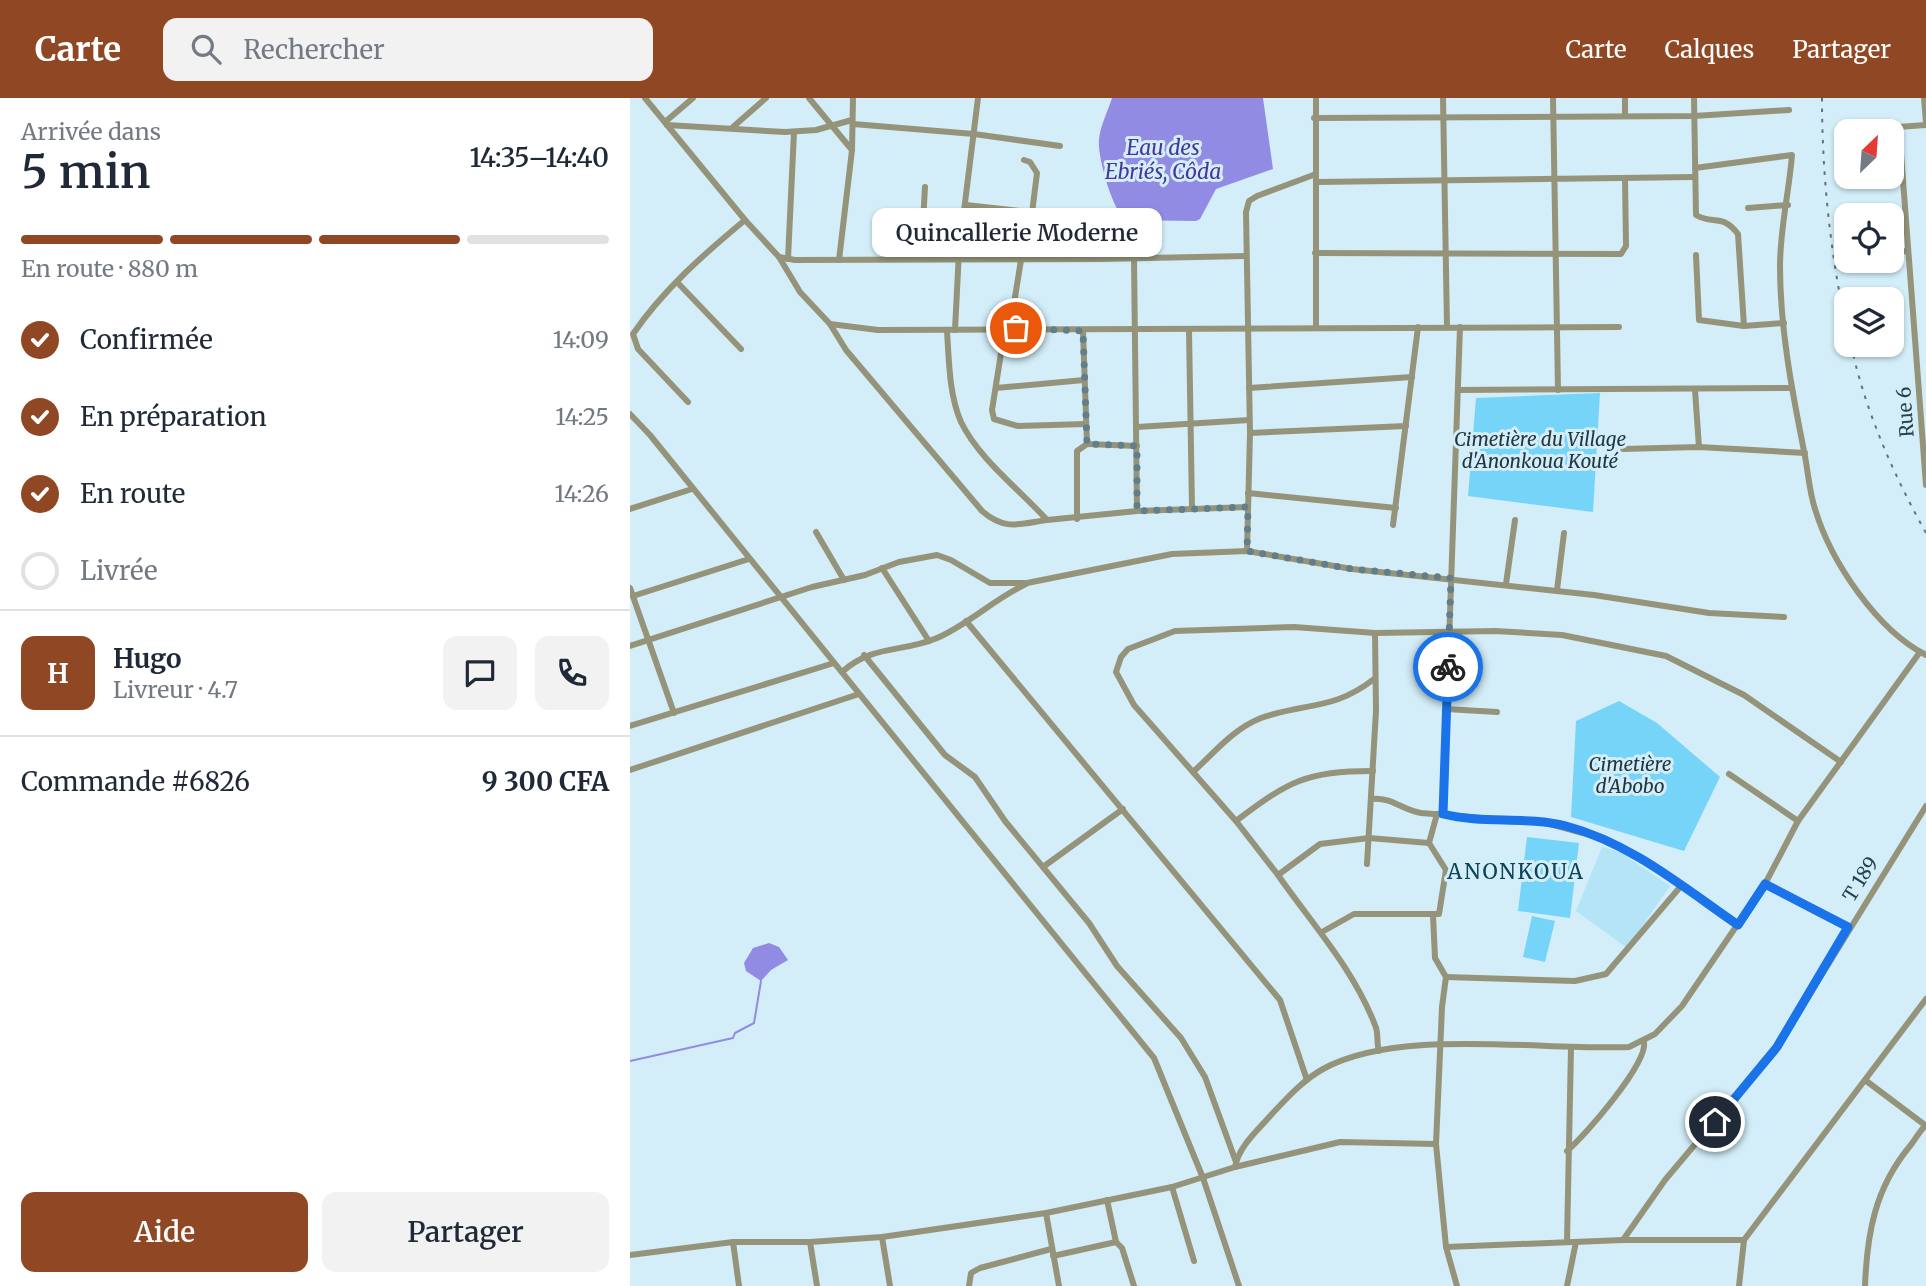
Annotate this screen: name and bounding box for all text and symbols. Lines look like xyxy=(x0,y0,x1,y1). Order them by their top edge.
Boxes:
search box xyxy=(163,18,653,81)
text: Carte xyxy=(35,29,121,70)
icon: search xyxy=(187,30,225,68)
text: Rechercher xyxy=(243,33,385,66)
text: Carte xyxy=(1565,34,1626,65)
text: Calques xyxy=(1664,34,1754,65)
text: Partager xyxy=(1792,34,1891,65)
text: Arrivée dans xyxy=(21,117,161,146)
north arrow xyxy=(1834,119,1904,189)
map controls xyxy=(1834,119,1904,357)
water label: Eau des Ebriés, Côda xyxy=(1105,134,1221,185)
text: 14:35–14:40 xyxy=(469,141,609,174)
text: 5 min xyxy=(21,143,151,201)
button: locate xyxy=(1834,203,1904,273)
callout: Quincallerie Moderne xyxy=(871,209,1161,258)
text: Quincallerie Moderne xyxy=(896,218,1138,247)
text: En route · 880 m xyxy=(21,254,198,283)
button: layers xyxy=(1834,287,1904,357)
pin xyxy=(986,298,1046,358)
icon: bag xyxy=(997,309,1035,347)
icon: check xyxy=(21,321,59,359)
text: Confirmée xyxy=(80,323,213,356)
text: 14:09 xyxy=(553,325,609,354)
street label: Rue 6 xyxy=(1891,386,1919,438)
icon: check xyxy=(21,398,59,436)
text: En préparation xyxy=(80,400,267,433)
text: 14:25 xyxy=(555,402,609,431)
park label: Cimetière du Village d'Anonkoua Kouté xyxy=(1454,427,1626,473)
icon: check xyxy=(21,475,59,513)
text: En route xyxy=(80,477,185,510)
text: 14:26 xyxy=(555,479,609,508)
text: Livrée xyxy=(80,554,158,587)
courier xyxy=(1413,632,1483,702)
button: chat xyxy=(443,636,517,710)
button: phone xyxy=(535,636,609,710)
text: Hugo xyxy=(113,642,182,675)
icon: bike xyxy=(1429,648,1467,686)
text: H xyxy=(47,657,69,690)
text: Livreur · 4.7 xyxy=(113,675,238,704)
park label: Cimetière d'Abobo xyxy=(1589,752,1672,798)
text: Commande #6826 xyxy=(21,765,250,798)
text: 9 300 CFA xyxy=(482,765,609,798)
street label: T 189 xyxy=(1837,852,1883,906)
district label: ANONKOUA xyxy=(1446,858,1585,885)
pin xyxy=(1685,1092,1745,1152)
icon: home xyxy=(1696,1103,1734,1141)
button: Aide xyxy=(21,1192,308,1272)
button: Partager xyxy=(322,1192,609,1272)

